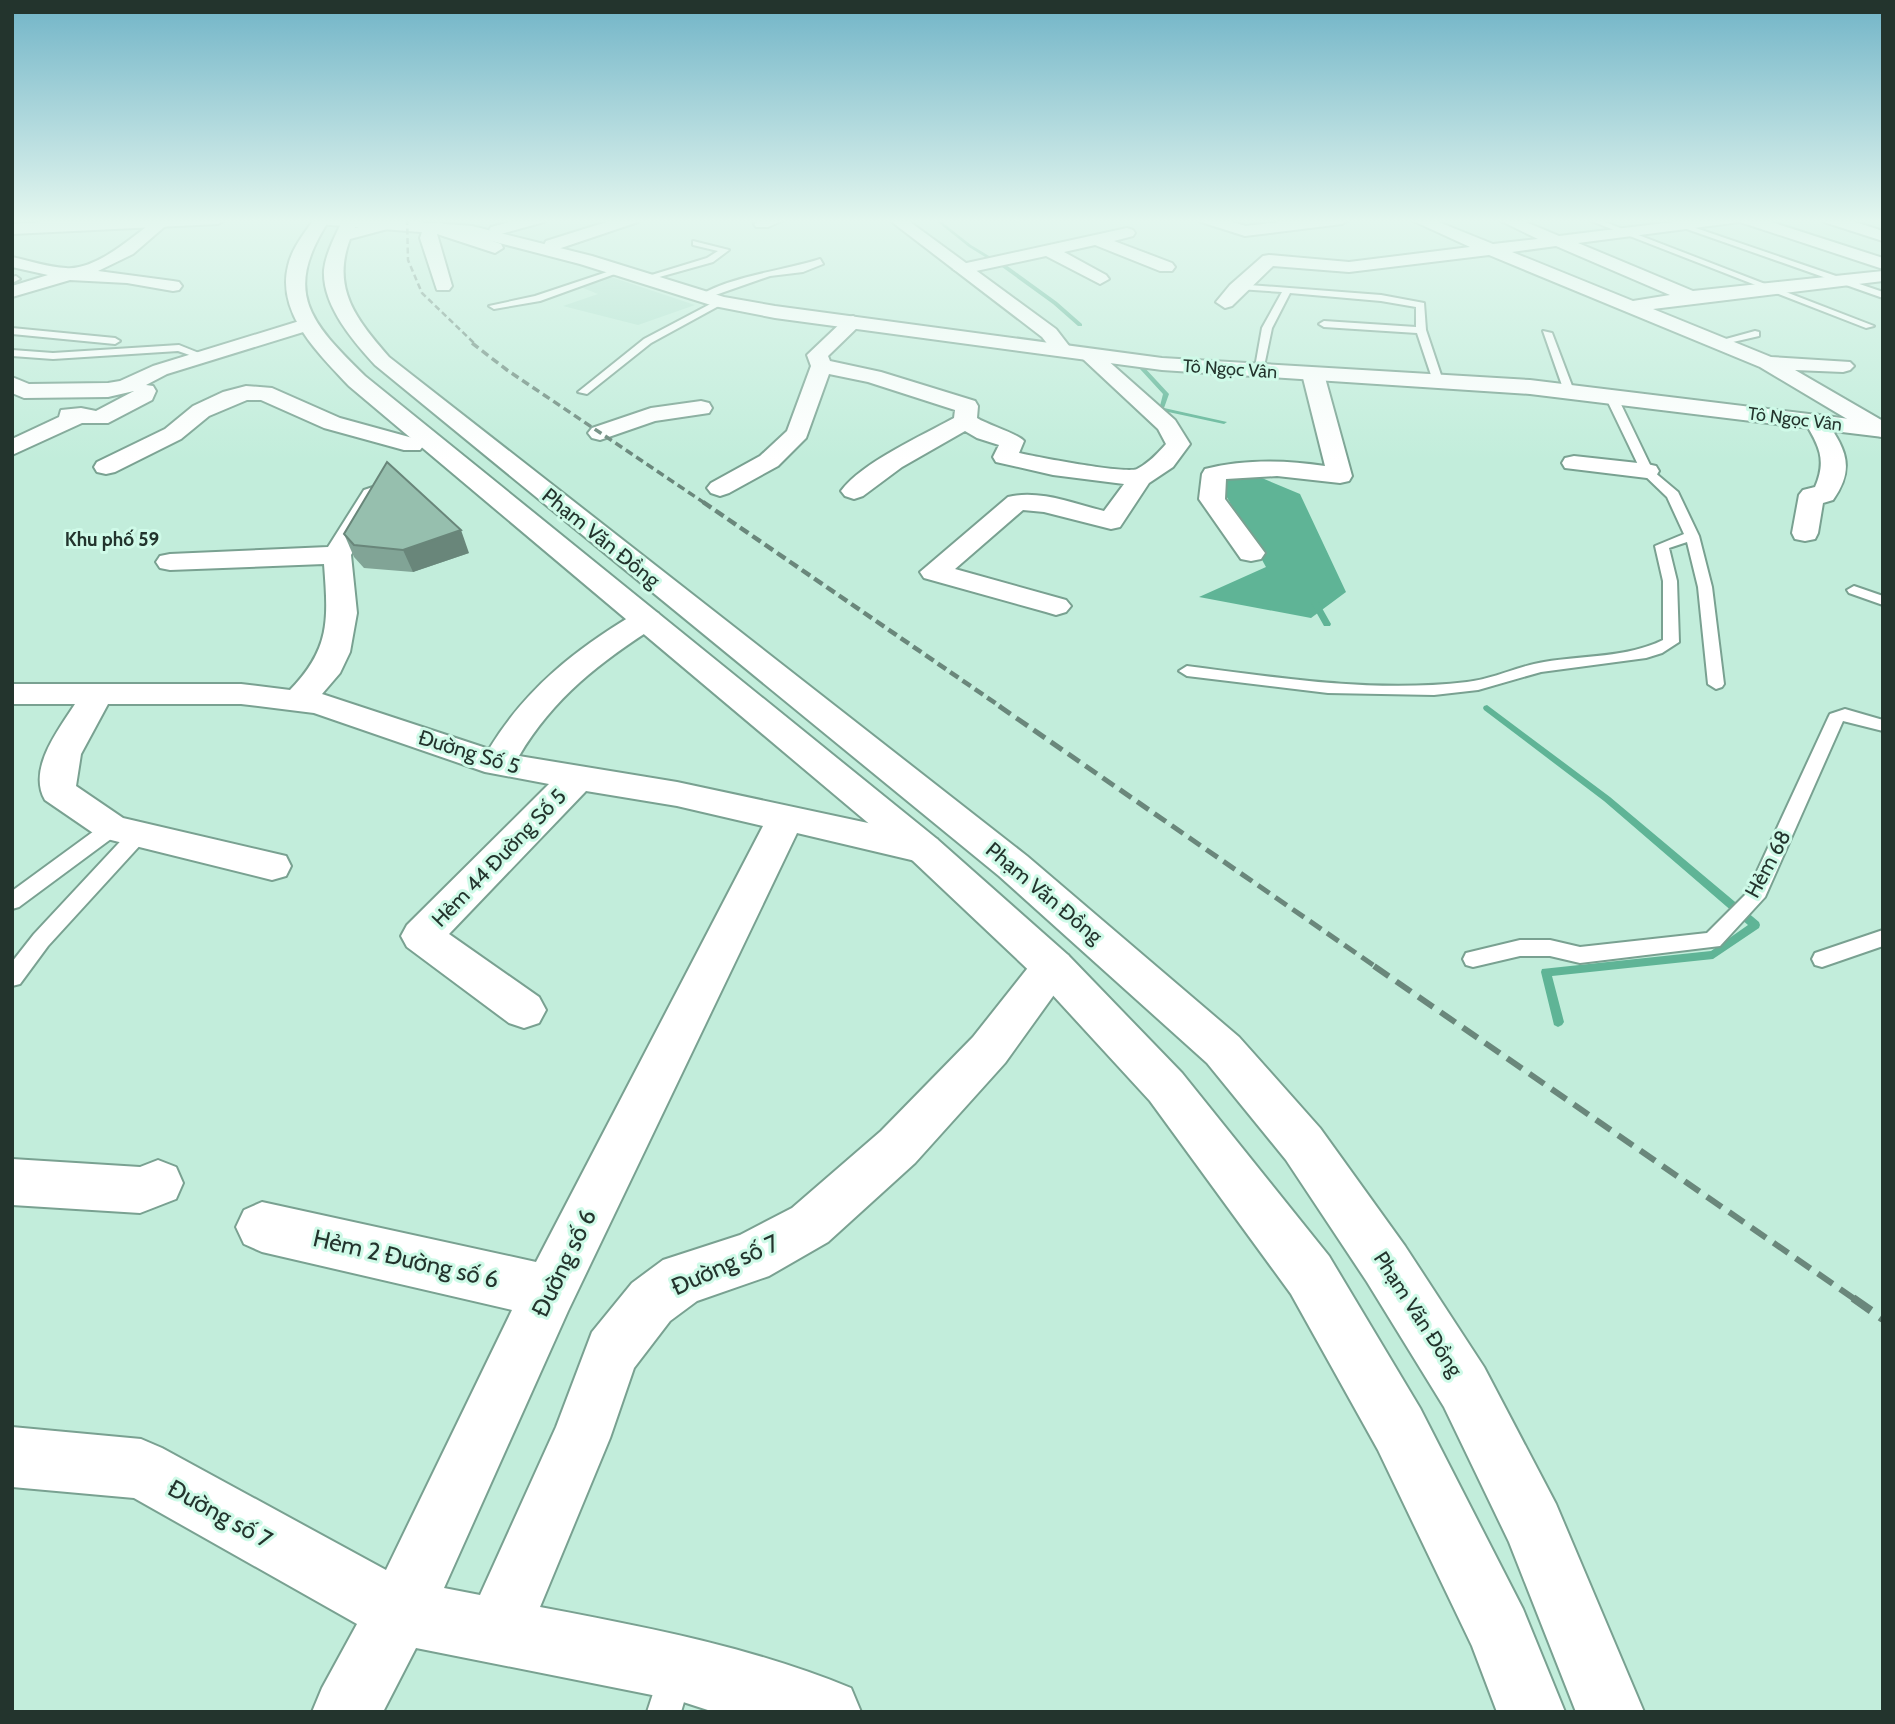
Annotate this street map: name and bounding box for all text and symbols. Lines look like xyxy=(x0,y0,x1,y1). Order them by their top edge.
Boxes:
street label: Tô Ngọc Vân xyxy=(1182,355,1278,383)
street label: Tô Ngọc Vân xyxy=(1747,402,1843,436)
street label: Phạm Văn Đồng xyxy=(537,483,666,593)
district label: Khu phố 59 xyxy=(65,528,159,551)
street label: Đường Số 5 xyxy=(415,724,523,779)
street label: Hẻm 44 Đường Số 5 xyxy=(426,783,571,932)
street label: Hẻm 68 xyxy=(1739,826,1796,902)
street label: Phạm Văn Đồng xyxy=(981,837,1108,949)
street label: Đường số 6 xyxy=(525,1204,602,1321)
street label: Hẻm 2 Đường số 6 xyxy=(311,1223,502,1294)
street label: Đường số 7 xyxy=(667,1228,783,1301)
street label: Phạm Văn Đồng xyxy=(1369,1246,1468,1381)
street label: Đường số 7 xyxy=(163,1473,277,1554)

